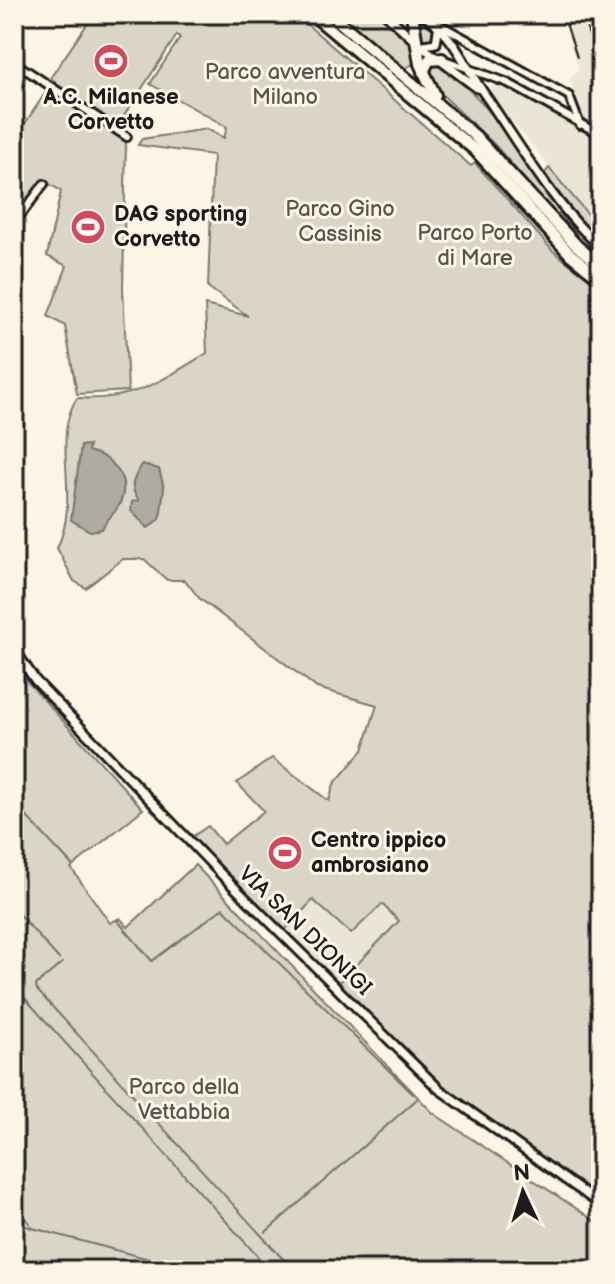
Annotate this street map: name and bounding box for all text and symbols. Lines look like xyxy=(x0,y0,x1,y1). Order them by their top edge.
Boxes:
sports icon: A.C. Milanese Corvetto xyxy=(92,42,130,80)
park label: Parco avventura Milano xyxy=(205,59,365,111)
place label: A.C. Milanese Corvetto xyxy=(42,84,179,136)
park label: Parco Gino Cassinis xyxy=(285,196,395,248)
place label: DAG sporting Corvetto xyxy=(114,201,247,253)
sports icon: DAG sporting Corvetto xyxy=(69,208,107,246)
park label: Parco Porto di Mare xyxy=(417,220,533,272)
place label: Centro ippico ambrosiano xyxy=(311,827,446,879)
sports icon: Centro ippico ambrosiano xyxy=(266,834,304,872)
street label: VIA SAN DIONIGI xyxy=(233,861,377,1002)
park label: Parco della Vettabbia xyxy=(129,1074,239,1126)
north arrow xyxy=(483,1152,563,1232)
text: N xyxy=(513,1160,531,1188)

